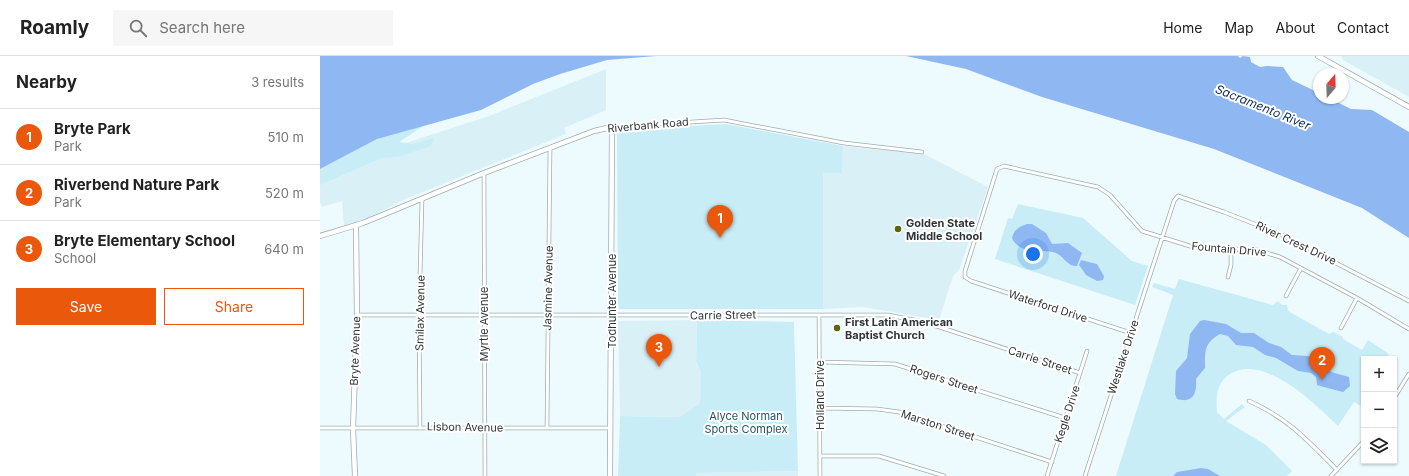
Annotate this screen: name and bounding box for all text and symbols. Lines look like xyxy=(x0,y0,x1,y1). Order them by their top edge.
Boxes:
search box xyxy=(113,10,393,46)
text: Roamly xyxy=(20,16,89,39)
icon: search xyxy=(127,17,149,39)
text: Search here xyxy=(159,18,245,37)
text: Home xyxy=(1163,19,1202,36)
text: Map xyxy=(1224,19,1254,36)
text: About xyxy=(1276,19,1315,36)
text: Contact xyxy=(1337,19,1389,36)
north arrow xyxy=(1313,68,1349,104)
text: Nearby xyxy=(16,72,77,92)
text: 3 results xyxy=(251,74,304,90)
water label: Sacramento River xyxy=(1213,81,1313,133)
street label: Riverbank Road xyxy=(607,114,689,136)
text: Bryte Park xyxy=(54,119,131,138)
text: 1 xyxy=(26,129,32,145)
text: 510 m xyxy=(268,129,304,145)
text: Park xyxy=(54,138,82,154)
text: Riverbend Nature Park xyxy=(54,175,219,194)
text: 2 xyxy=(25,185,33,201)
text: 520 m xyxy=(265,185,304,201)
text: Park xyxy=(54,194,82,210)
pin: 1 xyxy=(707,205,733,238)
place label: Golden State Middle School xyxy=(906,216,982,243)
street label: River Crest Drive xyxy=(1253,218,1339,268)
marker: Golden State Middle School xyxy=(893,224,903,234)
text: Bryte Elementary School xyxy=(54,231,235,250)
street label: Fountain Drive xyxy=(1191,239,1267,259)
text: 3 xyxy=(25,241,33,257)
text: 640 m xyxy=(264,241,304,257)
your location xyxy=(1023,244,1043,264)
street label: Jasmine Avenue xyxy=(540,245,556,331)
text: School xyxy=(54,250,96,266)
street label: Todhunter Avenue xyxy=(605,254,619,348)
street label: Smilax Avenue xyxy=(412,275,428,351)
street label: Myrtle Avenue xyxy=(477,287,491,361)
street label: Waterford Drive xyxy=(1007,287,1089,325)
button: Save xyxy=(16,288,156,325)
button: Share xyxy=(164,288,304,325)
street label: Carrie Street xyxy=(690,307,757,323)
place label: First Latin American Baptist Church xyxy=(845,315,953,342)
street label: Bryte Avenue xyxy=(347,316,363,386)
street label: Westlake Drive xyxy=(1104,318,1142,396)
marker: First Latin American Baptist Church xyxy=(832,323,842,333)
pin: 3 xyxy=(646,334,672,367)
street label: Carrie Street xyxy=(1006,343,1074,377)
pin: 2 xyxy=(1309,347,1335,380)
map controls xyxy=(1361,356,1397,464)
button: + xyxy=(1361,356,1397,392)
street label: Holland Drive xyxy=(813,360,827,430)
street label: Rogers Street xyxy=(908,361,980,397)
street label: Kegle Drive xyxy=(1051,383,1083,445)
button: − xyxy=(1361,392,1397,428)
street label: Marston Street xyxy=(899,406,977,444)
park label: Alyce Norman Sports Complex xyxy=(705,409,787,436)
street label: Lisbon Avenue xyxy=(427,419,503,435)
button: layers xyxy=(1361,428,1397,464)

